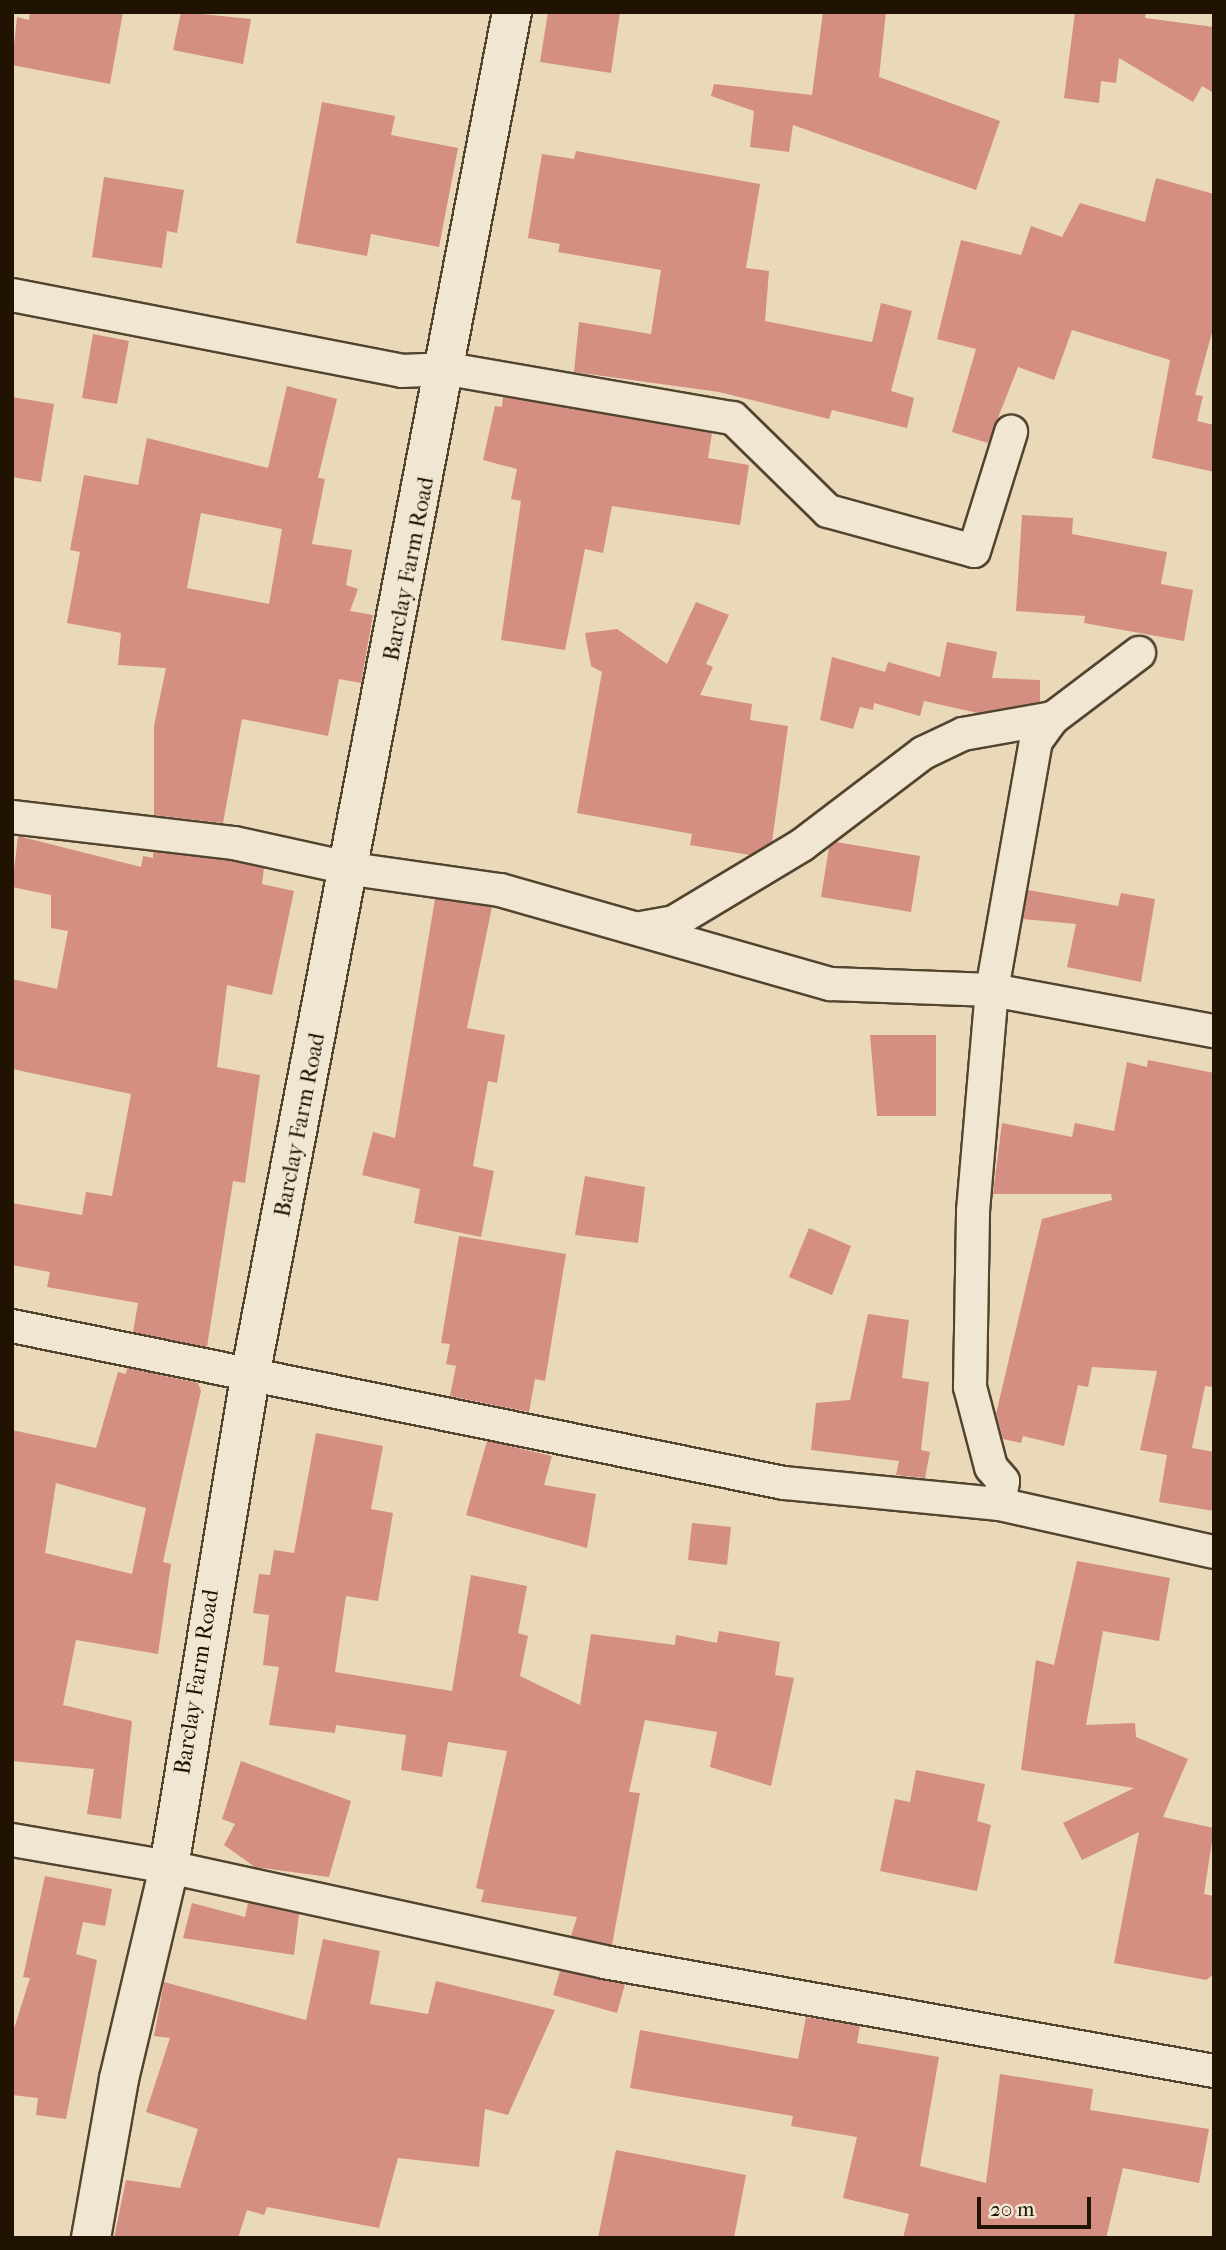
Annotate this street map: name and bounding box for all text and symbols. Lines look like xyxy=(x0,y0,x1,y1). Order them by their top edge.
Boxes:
street label: Barclay Farm Road xyxy=(378,475,440,663)
street label: Barclay Farm Road xyxy=(269,1031,331,1219)
street label: Barclay Farm Road xyxy=(169,1587,225,1777)
scale bar xyxy=(981,2184,1095,2228)
text: 20 m xyxy=(990,2197,1034,2221)

